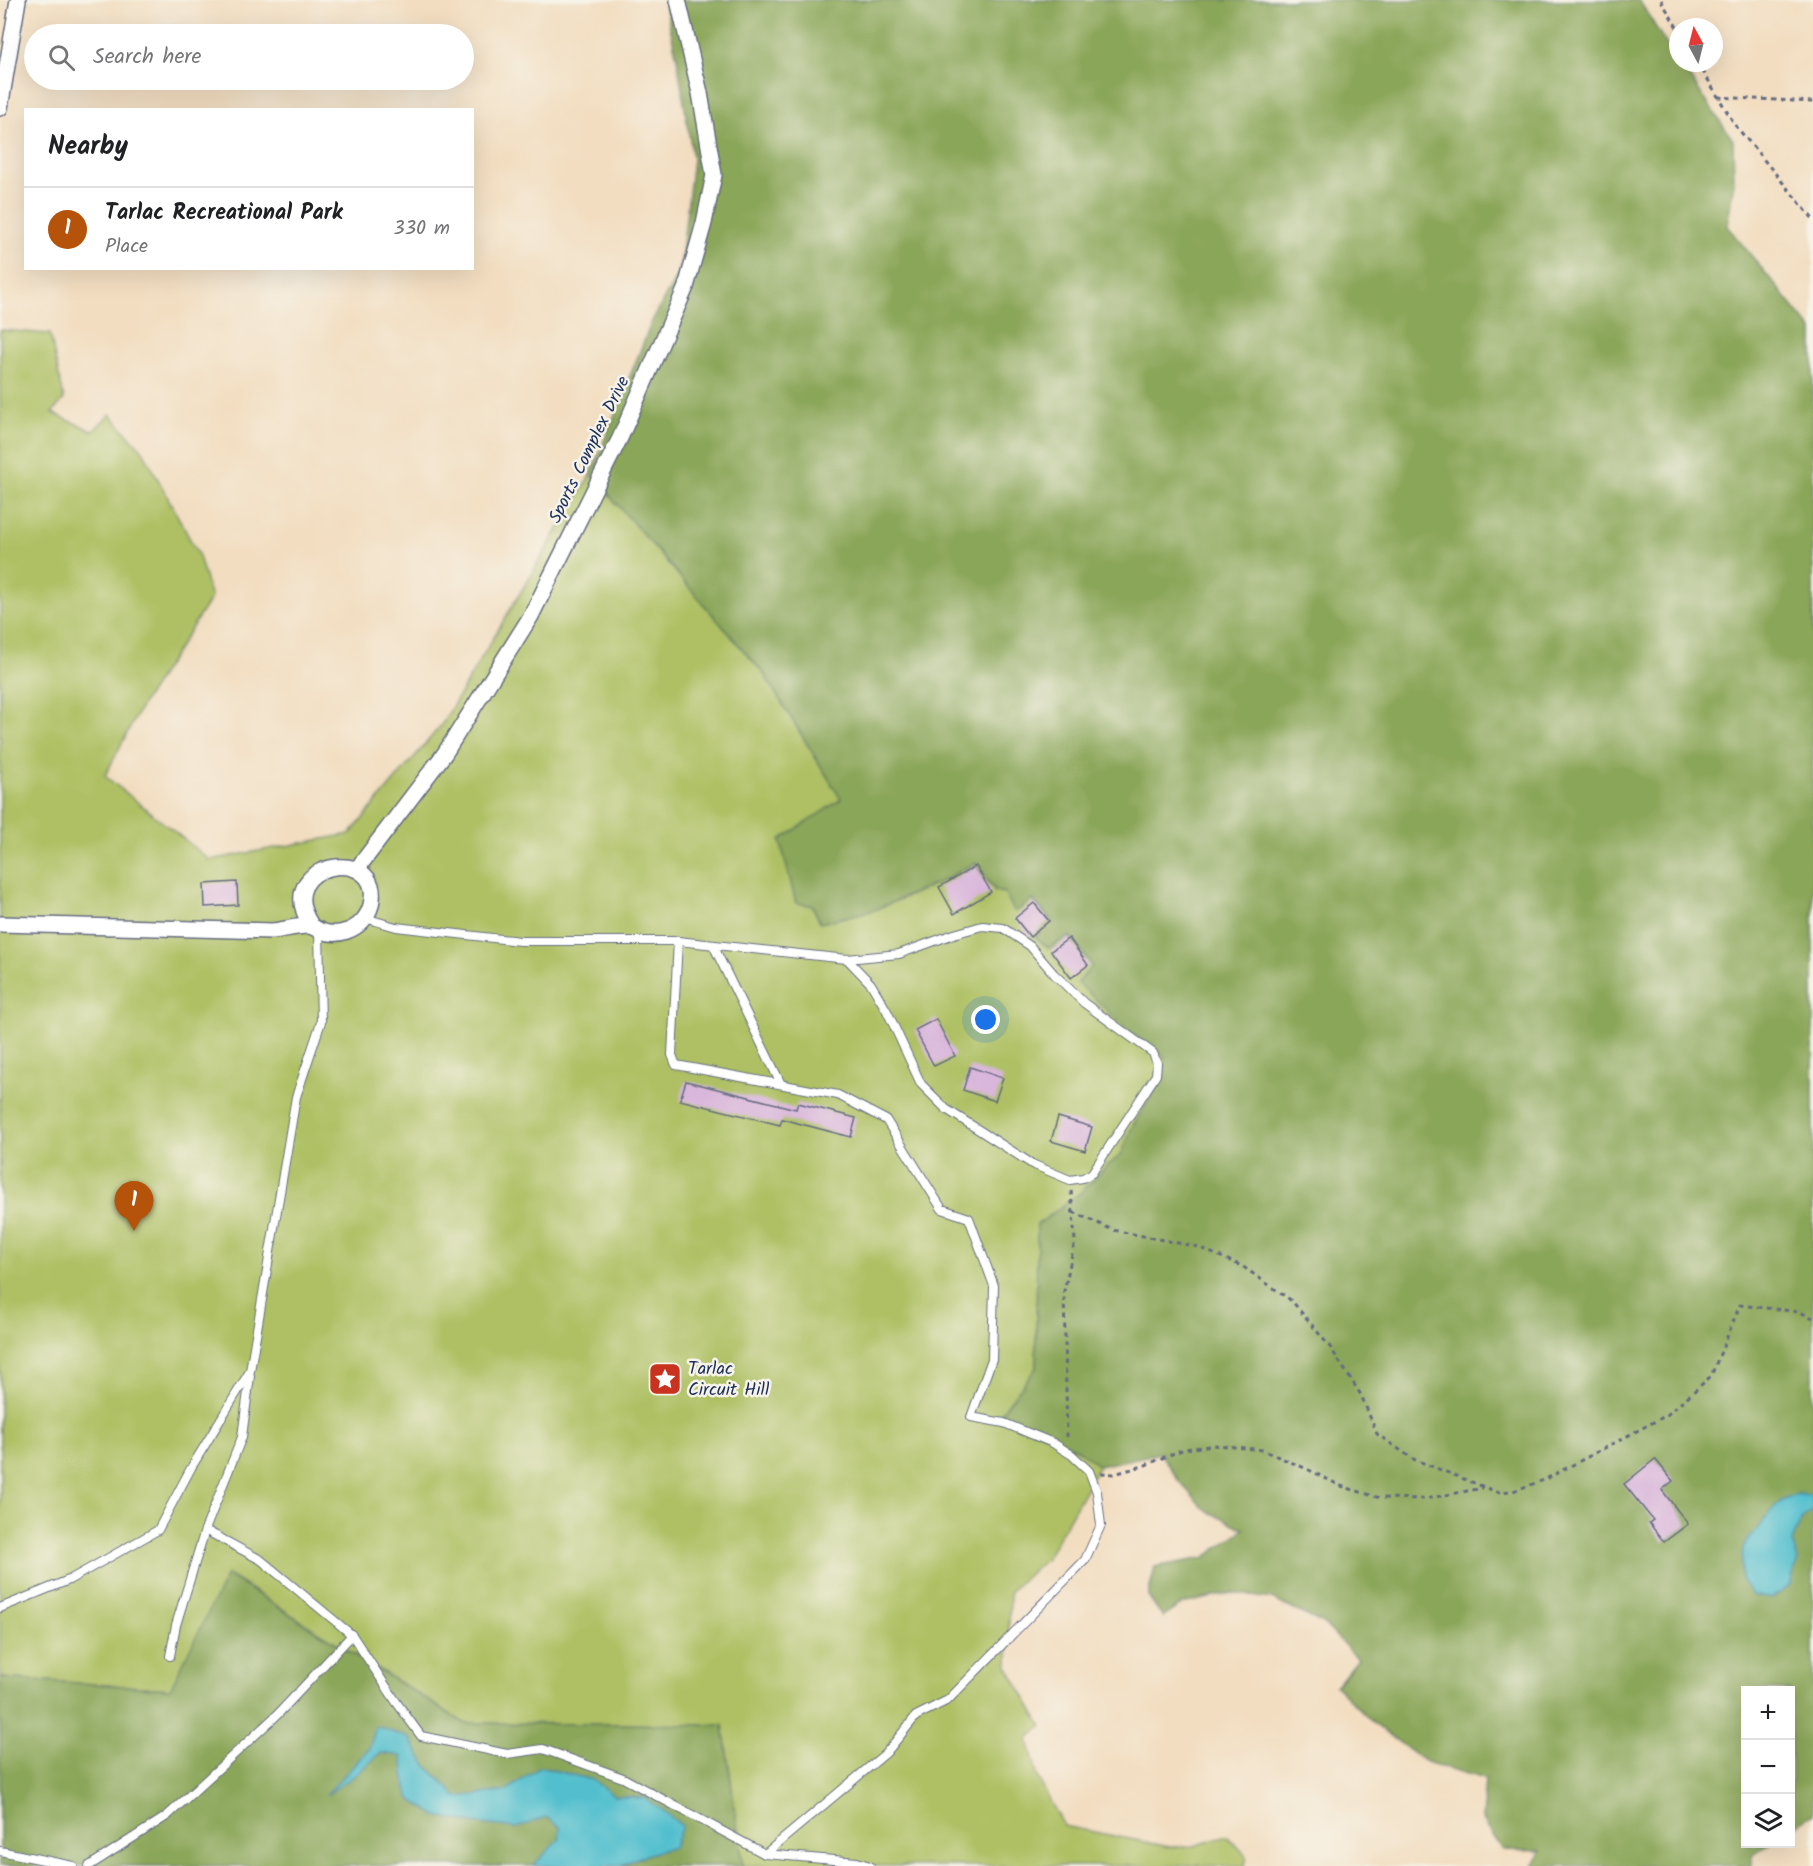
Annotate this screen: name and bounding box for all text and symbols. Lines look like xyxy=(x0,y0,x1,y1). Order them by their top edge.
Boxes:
north arrow xyxy=(1669,18,1723,72)
search box xyxy=(24,24,474,90)
text: Search here xyxy=(93,40,201,75)
icon: search xyxy=(45,41,78,74)
text: Nearby xyxy=(48,126,128,168)
text: Tarlac Recreational Park xyxy=(105,196,343,231)
text: 1 xyxy=(64,213,71,245)
text: 330 m xyxy=(393,213,450,245)
text: Place xyxy=(105,231,148,263)
street label: Sports Complex Drive xyxy=(542,371,638,529)
your location xyxy=(971,1005,1000,1034)
pin: 1 xyxy=(114,1182,154,1231)
place label: Tarlac Circuit Hill xyxy=(688,1355,770,1405)
place icon: Tarlac Circuit Hill xyxy=(647,1361,683,1397)
map controls xyxy=(1741,1686,1795,1848)
button: + xyxy=(1741,1686,1795,1740)
button: − xyxy=(1741,1740,1795,1794)
button: layers xyxy=(1741,1794,1795,1848)

